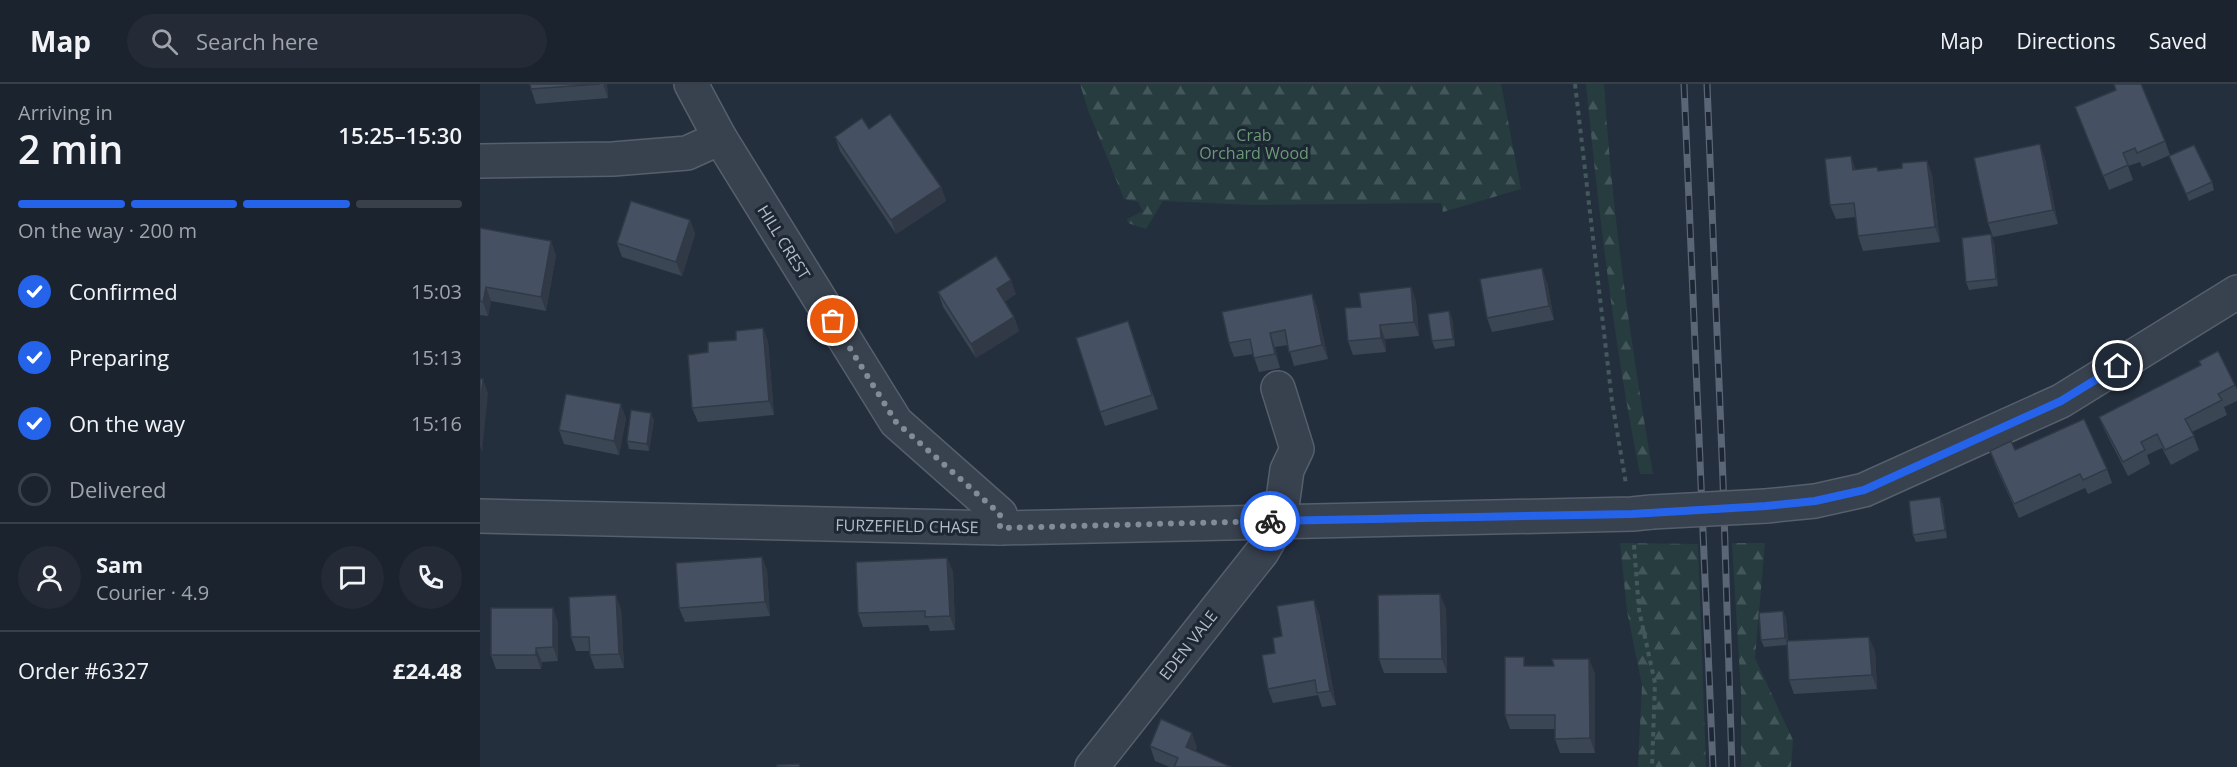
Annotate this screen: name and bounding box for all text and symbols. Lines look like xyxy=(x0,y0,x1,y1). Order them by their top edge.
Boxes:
search box xyxy=(127,14,547,68)
text: Map xyxy=(30,22,91,60)
icon: search xyxy=(148,25,181,58)
text: Search here xyxy=(196,26,319,56)
text: Map xyxy=(1940,27,1983,55)
text: Directions xyxy=(2016,27,2116,55)
text: Saved xyxy=(2149,27,2207,55)
text: Arriving in xyxy=(18,99,113,126)
text: 15:25–15:30 xyxy=(338,120,462,150)
text: 2 min xyxy=(18,122,123,175)
park label: Crab Orchard Wood xyxy=(1199,124,1309,164)
street label: HILL CREST xyxy=(753,201,816,283)
text: On the way · 200 m xyxy=(18,217,197,244)
icon: check xyxy=(18,275,51,308)
text: Confirmed xyxy=(69,276,178,306)
text: 15:03 xyxy=(411,278,462,305)
pin xyxy=(807,295,858,346)
icon: bag xyxy=(816,304,849,337)
pin xyxy=(2092,340,2143,391)
icon: check xyxy=(18,341,51,374)
text: Preparing xyxy=(69,342,169,372)
text: 15:13 xyxy=(411,344,462,371)
icon: home xyxy=(2101,349,2134,382)
icon: check xyxy=(18,407,51,440)
text: On the way xyxy=(69,408,185,438)
text: 15:16 xyxy=(411,410,462,437)
text: Delivered xyxy=(69,474,167,504)
courier xyxy=(1240,491,1300,551)
icon: bike xyxy=(1254,505,1287,538)
street label: FURZEFIELD CHASE xyxy=(835,514,979,538)
button: person xyxy=(18,546,81,609)
button: chat xyxy=(321,546,384,609)
button: phone xyxy=(399,546,462,609)
text: Sam xyxy=(96,549,143,579)
text: Courier · 4.9 xyxy=(96,579,209,606)
street label: EDEN VALE xyxy=(1154,606,1222,684)
text: Order #6327 xyxy=(18,655,149,685)
text: £24.48 xyxy=(393,655,462,685)

